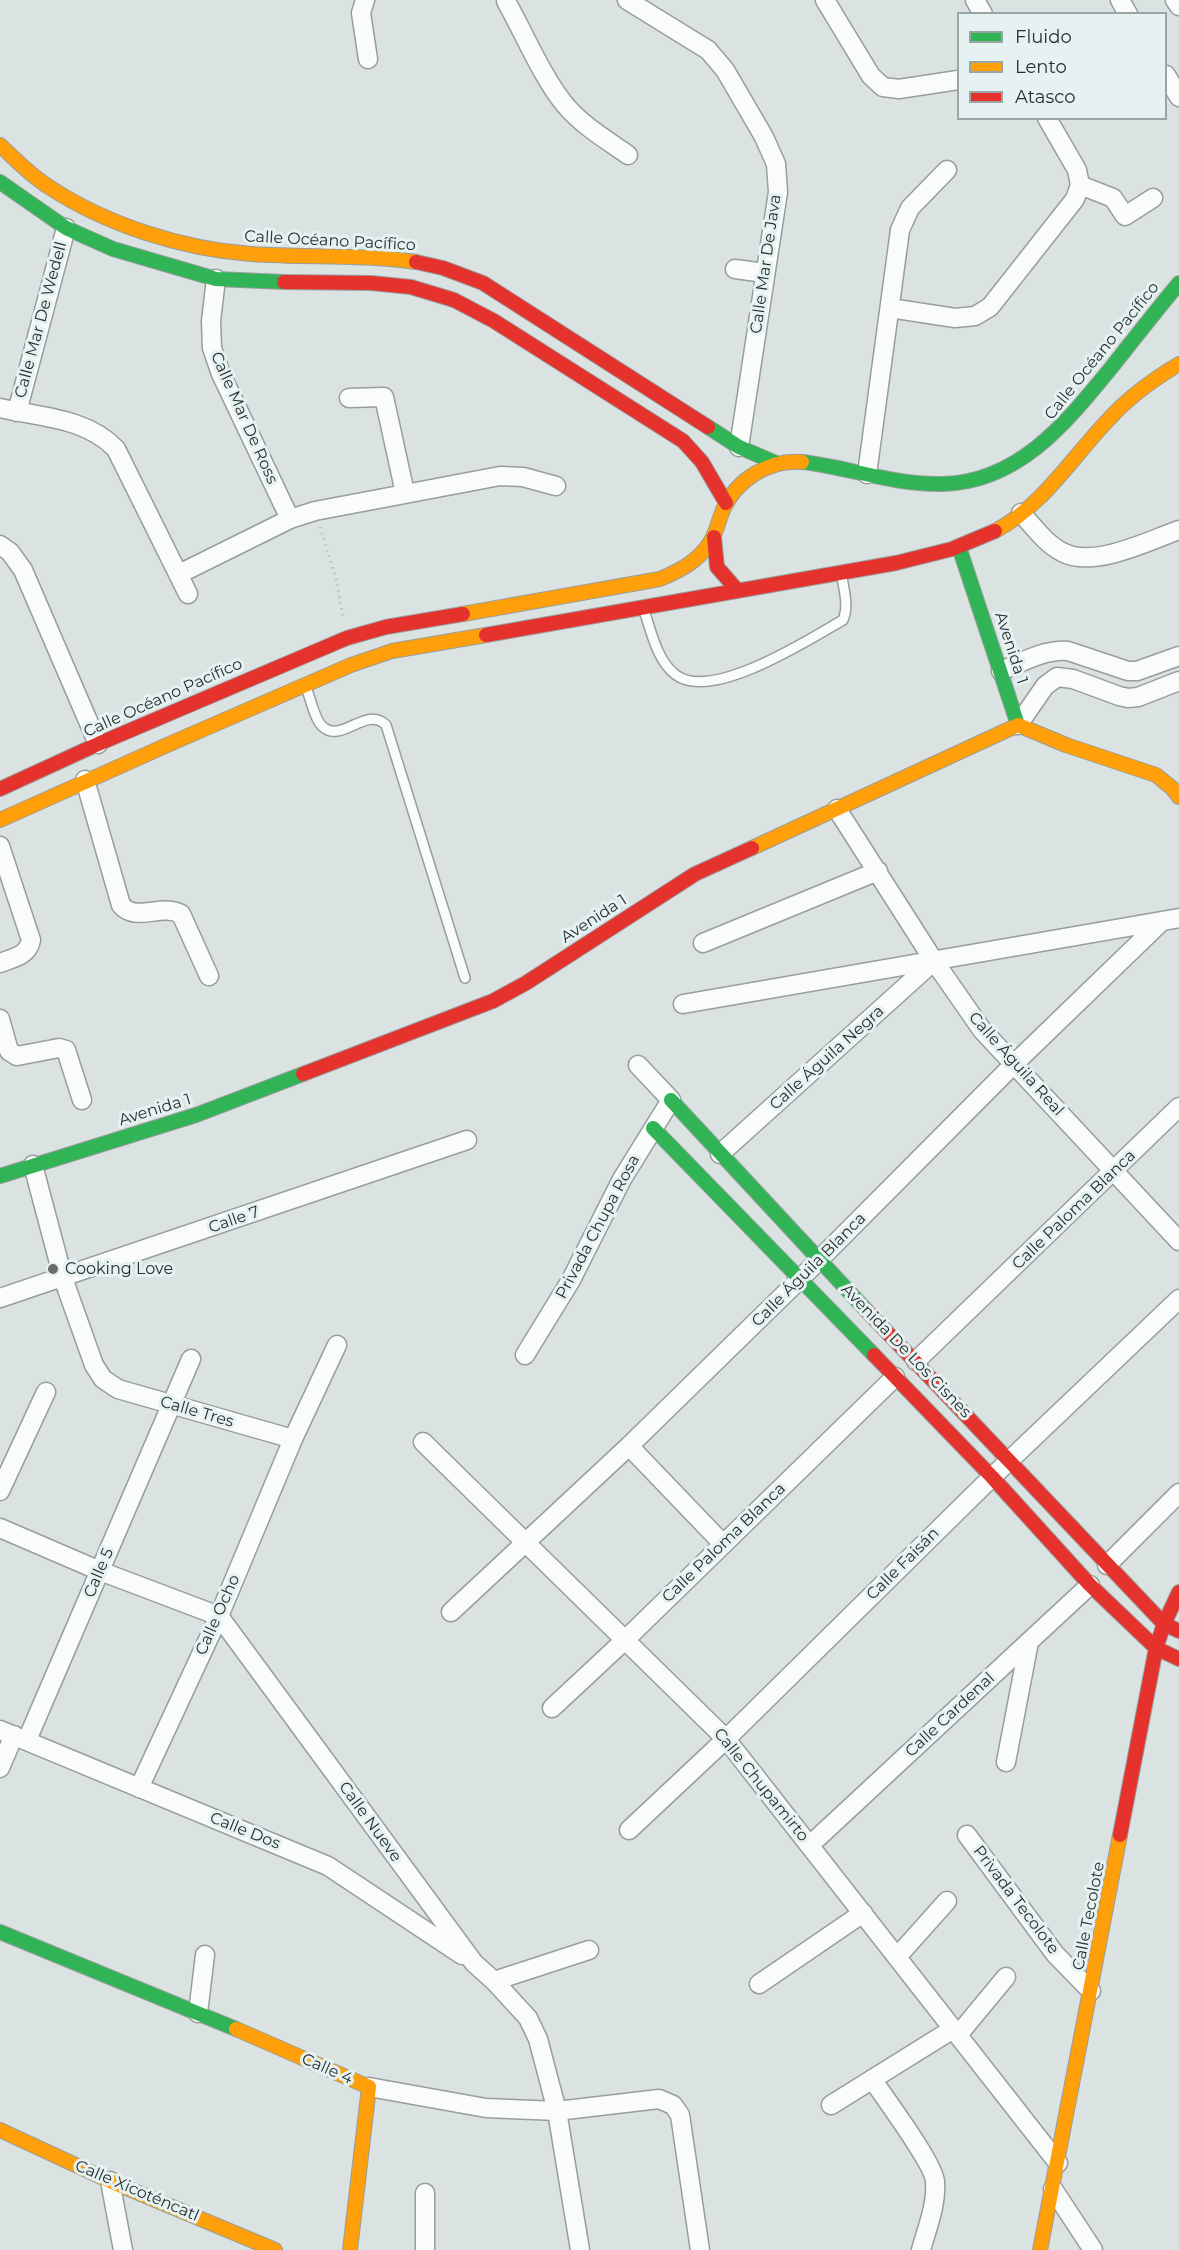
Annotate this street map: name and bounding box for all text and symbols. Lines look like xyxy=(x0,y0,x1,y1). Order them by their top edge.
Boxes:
legend xyxy=(957,12,1167,120)
text: Fluido xyxy=(1015,26,1072,48)
text: Lento xyxy=(1015,56,1067,78)
text: Atasco xyxy=(1015,86,1075,108)
street label: Calle Mar De Java xyxy=(747,193,785,335)
street label: Calle Océano Pacífico xyxy=(244,227,416,255)
street label: Calle Mar De Wedell xyxy=(11,240,71,400)
street label: Calle Océano Pacífico xyxy=(1041,278,1163,424)
street label: Calle Mar De Ross xyxy=(206,349,282,487)
street label: Avenida 1 xyxy=(990,610,1032,686)
street label: Calle Océano Pacífico xyxy=(81,654,245,742)
street label: Avenida 1 xyxy=(558,891,630,947)
street label: Calle Águila Negra xyxy=(766,1002,888,1114)
street label: Calle Águila Real xyxy=(964,1008,1068,1120)
street label: Avenida 1 xyxy=(117,1090,193,1130)
street label: Calle Paloma Blanca xyxy=(1008,1146,1140,1274)
street label: Privada Chupa Rosa xyxy=(552,1152,644,1302)
street label: Calle 7 xyxy=(206,1202,262,1238)
street label: Calle Águila Blanca xyxy=(748,1209,870,1331)
place label: Cooking Love xyxy=(65,1259,173,1279)
marker: Cooking Love xyxy=(46,1262,60,1276)
street label: Avenida De Los Cisnes xyxy=(837,1280,975,1422)
street label: Calle Tres xyxy=(158,1392,236,1432)
street label: Calle Paloma Blanca xyxy=(658,1479,790,1607)
street label: Calle Faisán xyxy=(863,1524,943,1604)
street label: Calle 5 xyxy=(80,1545,118,1601)
street label: Calle Ocho xyxy=(192,1572,244,1658)
street label: Calle Cardenal xyxy=(901,1669,999,1761)
street label: Calle Chupamirto xyxy=(709,1724,813,1846)
street label: Calle Nueve xyxy=(334,1778,406,1866)
street label: Calle Dos xyxy=(207,1808,283,1854)
street label: Privada Tecolote xyxy=(969,1842,1063,1958)
street label: Calle Tecolote xyxy=(1069,1860,1109,1972)
street label: Calle 4 xyxy=(299,2049,355,2089)
street label: Calle Xicoténcatl xyxy=(72,2156,202,2226)

